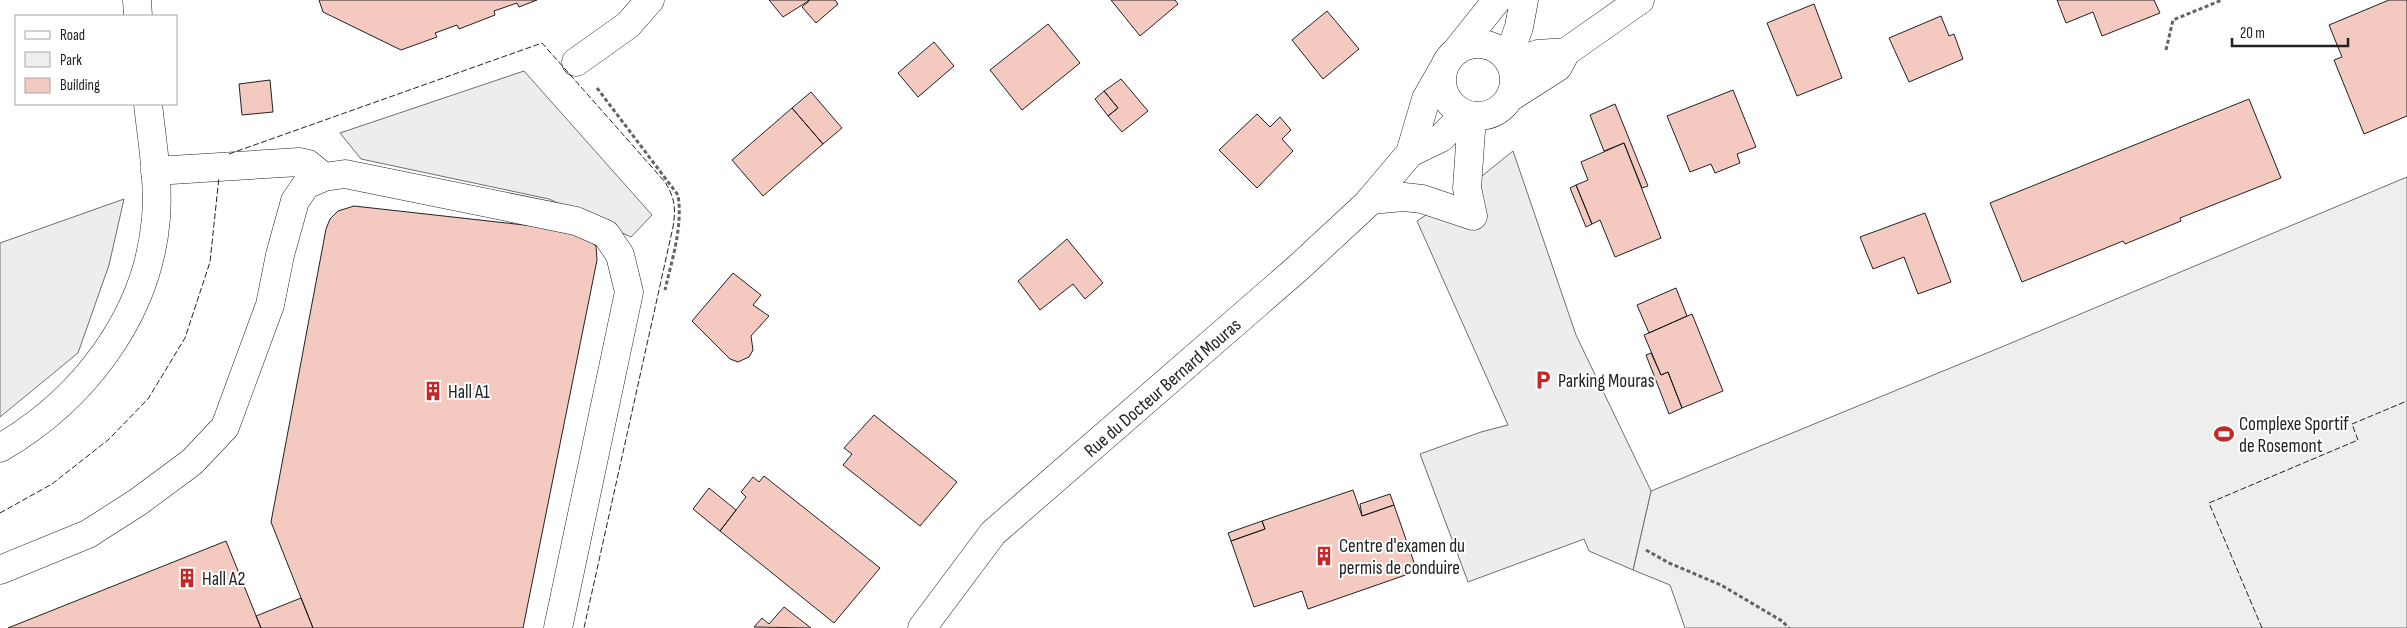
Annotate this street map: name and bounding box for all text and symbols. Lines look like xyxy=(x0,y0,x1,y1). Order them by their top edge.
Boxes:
legend xyxy=(15,15,178,105)
scale bar xyxy=(2232,15,2348,47)
text: 20 m xyxy=(2240,24,2265,43)
text: Road xyxy=(60,26,85,45)
text: Park xyxy=(60,51,82,70)
text: Building xyxy=(60,76,100,95)
street label: Rue du Docteur Bernard Mouras xyxy=(1080,314,1246,462)
parking icon: Parking Mouras xyxy=(1532,369,1554,391)
place label: Parking Mouras xyxy=(1558,370,1655,393)
building icon: Hall A1 xyxy=(422,380,444,402)
place label: Hall A1 xyxy=(448,381,490,404)
place label: Complexe Sportif de Rosemont xyxy=(2239,413,2349,458)
sports icon: Complexe Sportif de Rosemont xyxy=(2213,423,2235,445)
place label: Centre d'examen du permis de conduire xyxy=(1339,535,1465,580)
building icon: Centre d'examen du permis de conduire xyxy=(1313,545,1335,567)
building icon: Hall A2 xyxy=(176,567,198,589)
place label: Hall A2 xyxy=(202,568,245,591)

